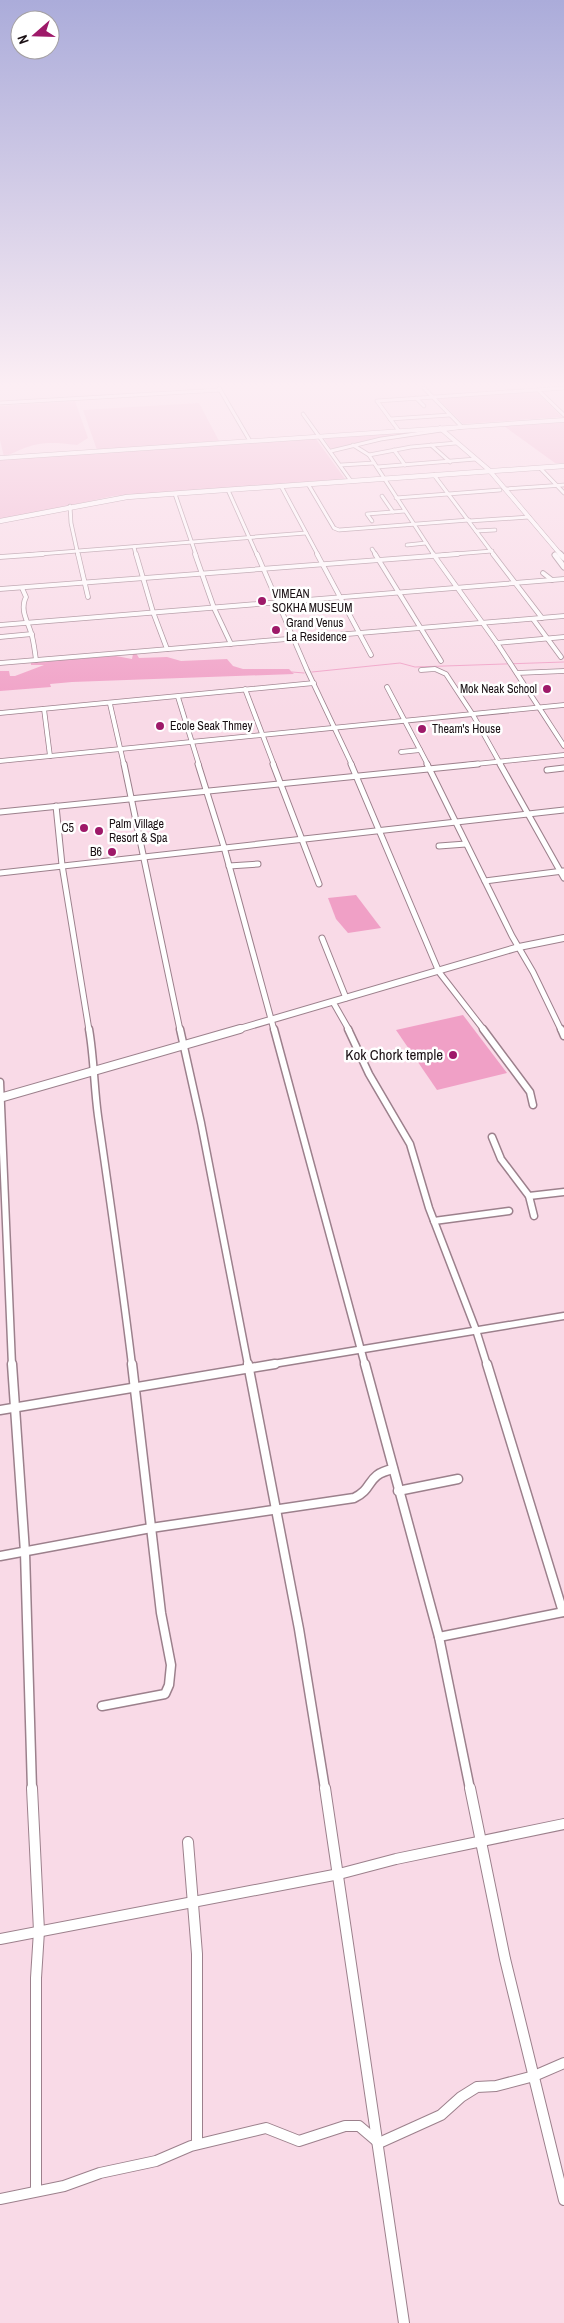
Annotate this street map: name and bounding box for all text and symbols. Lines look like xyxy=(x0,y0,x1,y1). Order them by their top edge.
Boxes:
north arrow xyxy=(10,10,60,60)
text: N xyxy=(13,32,33,46)
place label: VIMEAN SOKHA MUSEUM xyxy=(272,586,352,616)
marker: VIMEAN SOKHA MUSEUM xyxy=(256,595,268,607)
place label: Grand Venus La Residence xyxy=(286,615,347,645)
marker: Grand Venus La Residence xyxy=(270,624,282,636)
place label: Mok Neak School xyxy=(460,681,537,697)
marker: Mok Neak School xyxy=(541,683,553,695)
place label: Ecole Seak Thmey xyxy=(170,718,252,734)
marker: Ecole Seak Thmey xyxy=(154,720,166,732)
place label: Theam's House xyxy=(432,721,501,737)
marker: Theam's House xyxy=(416,723,428,735)
place label: Palm Village Resort & Spa xyxy=(109,816,168,846)
place label: C5 xyxy=(61,820,75,836)
marker: C5 xyxy=(78,822,90,834)
marker: Palm Village Resort & Spa xyxy=(93,825,105,837)
place label: B6 xyxy=(90,844,102,860)
marker: B6 xyxy=(106,846,118,858)
place label: Kok Chork temple xyxy=(345,1044,443,1065)
marker: Kok Chork temple xyxy=(447,1049,459,1061)

